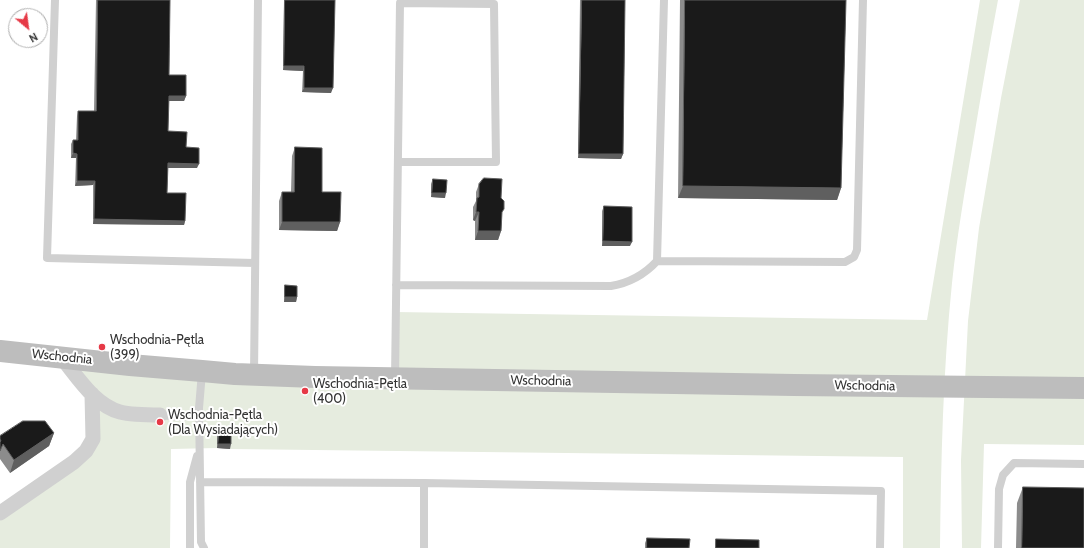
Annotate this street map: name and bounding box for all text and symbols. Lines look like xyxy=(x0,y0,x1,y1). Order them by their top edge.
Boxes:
north arrow xyxy=(8,8,48,48)
text: N xyxy=(27,30,40,46)
place label: Wschodnia-Pętla (399) xyxy=(110,332,204,363)
marker: Wschodnia-Pętla (399) xyxy=(97,342,107,352)
street label: Wschodnia xyxy=(31,346,93,368)
street label: Wschodnia xyxy=(510,373,572,389)
place label: Wschodnia-Pętla (400) xyxy=(313,376,407,407)
street label: Wschodnia xyxy=(834,378,896,394)
marker: Wschodnia-Pętla (400) xyxy=(300,386,310,396)
place label: Wschodnia-Pętla (Dla Wysiadających) xyxy=(168,407,278,438)
marker: Wschodnia-Pętla (Dla Wysiadających) xyxy=(155,417,165,427)

